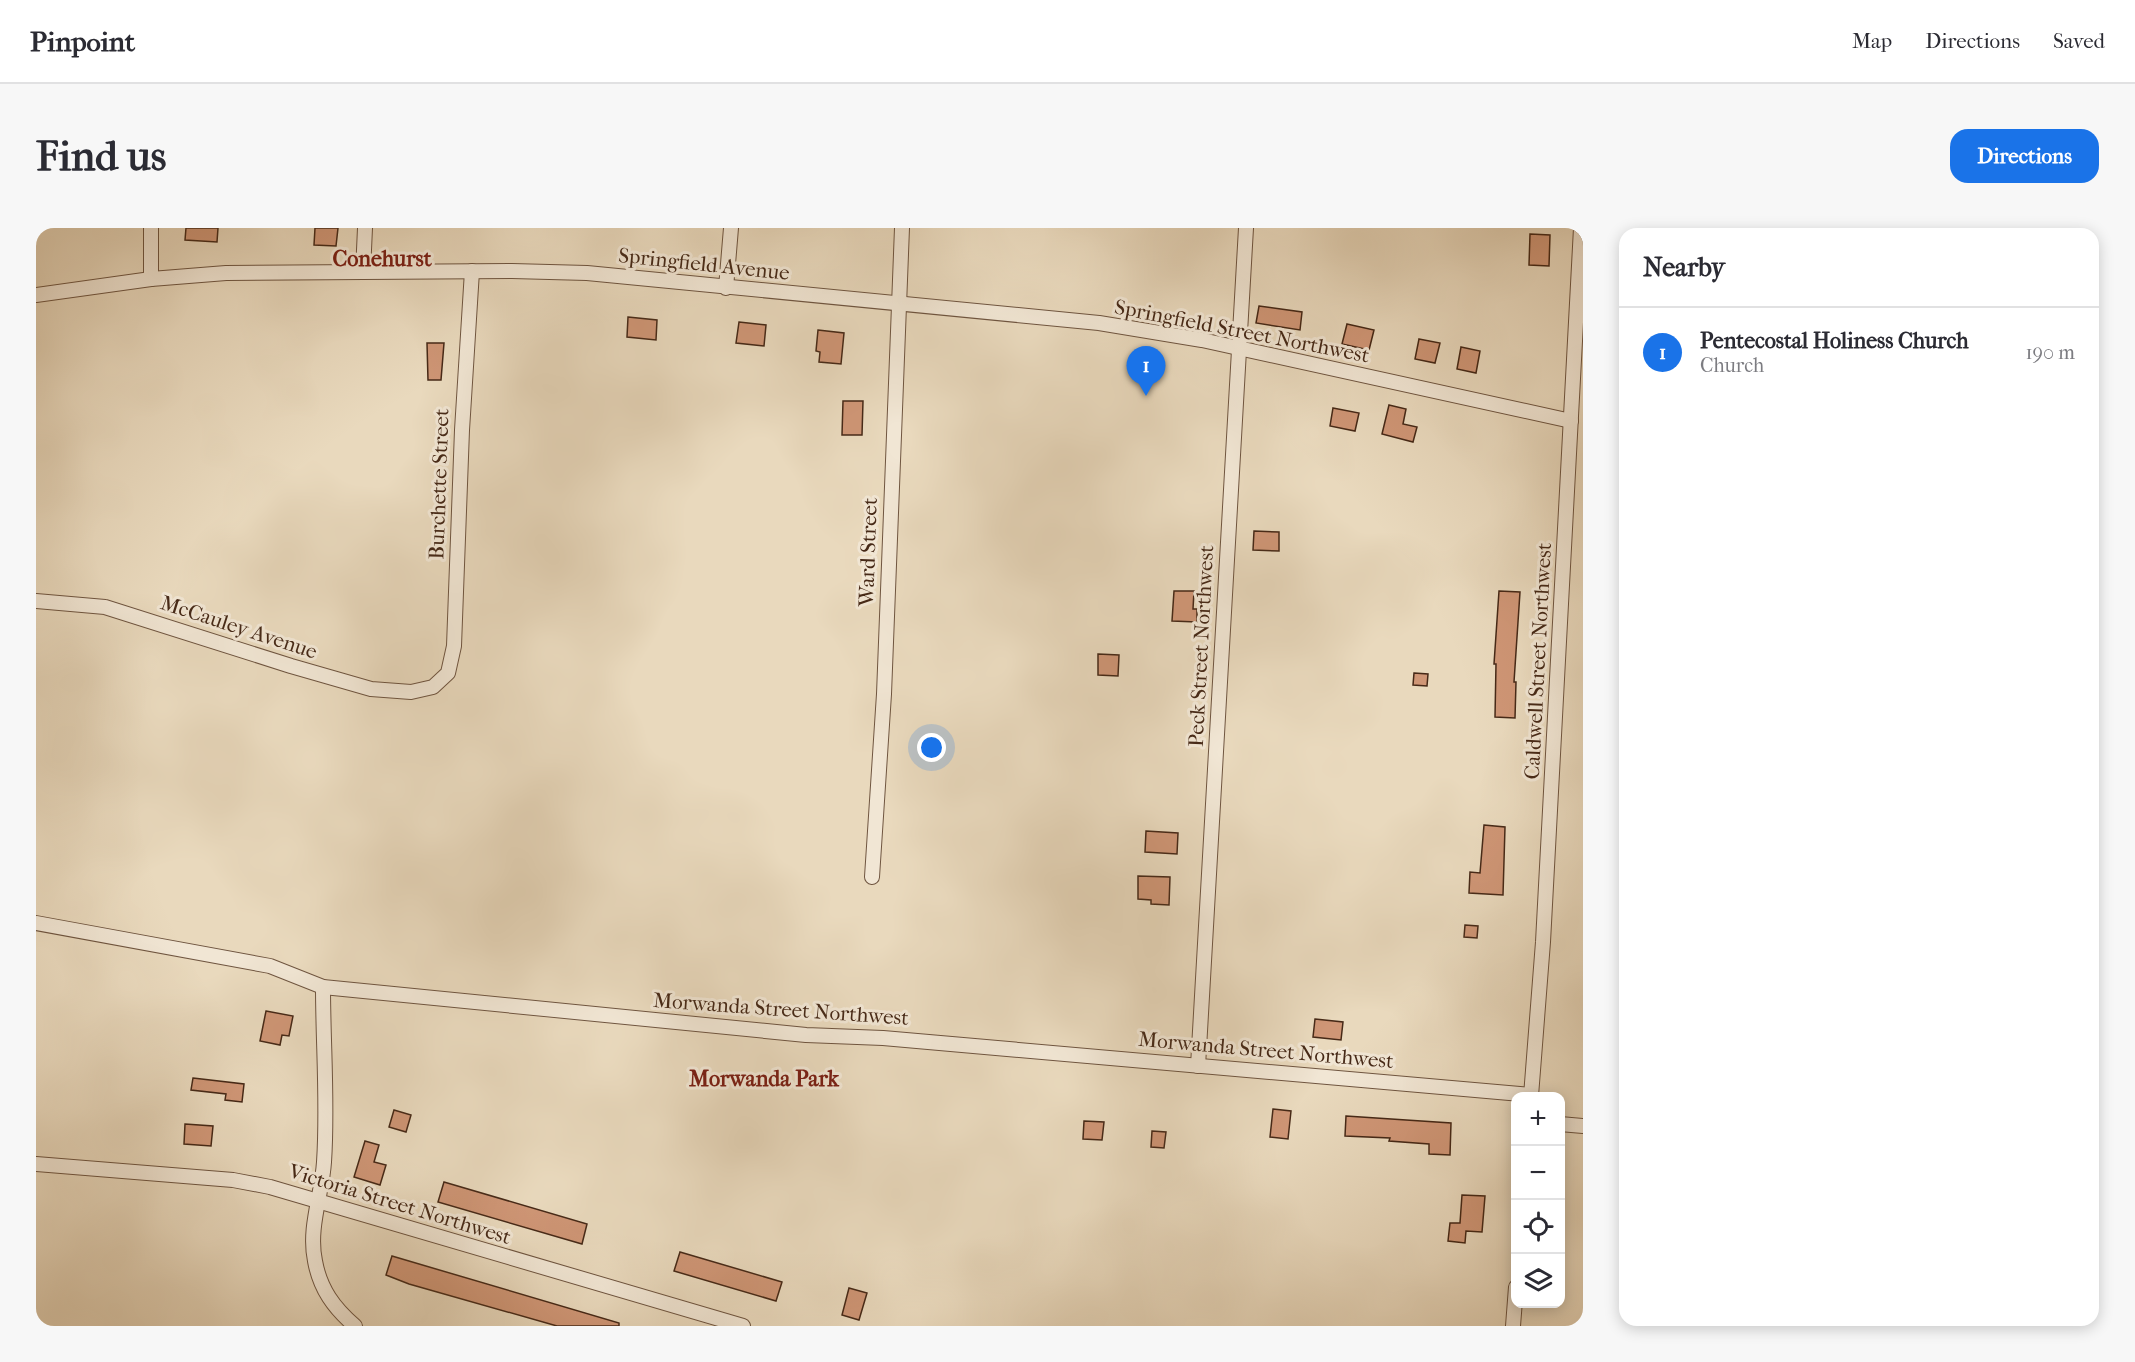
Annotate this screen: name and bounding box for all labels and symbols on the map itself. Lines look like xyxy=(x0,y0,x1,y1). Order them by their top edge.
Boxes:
street label: Springfield Avenue xyxy=(617,243,791,285)
district label: Conehurst xyxy=(332,246,433,272)
street label: Springfield Street Northwest xyxy=(1113,295,1372,368)
pin: 1 xyxy=(1126,346,1166,396)
street label: Burchette Street xyxy=(424,408,454,560)
street label: Ward Street xyxy=(854,497,882,608)
street label: Caldwell Street Northwest xyxy=(1520,541,1556,780)
street label: Peck Street Northwest xyxy=(1184,544,1218,747)
street label: McCauley Avenue xyxy=(158,590,320,664)
your location xyxy=(917,733,946,762)
street label: Morwanda Street Northwest xyxy=(652,988,910,1030)
street label: Morwanda Street Northwest xyxy=(1137,1027,1395,1073)
district label: Morwanda Park xyxy=(688,1066,840,1092)
street label: Victoria Street Northwest xyxy=(285,1158,514,1249)

